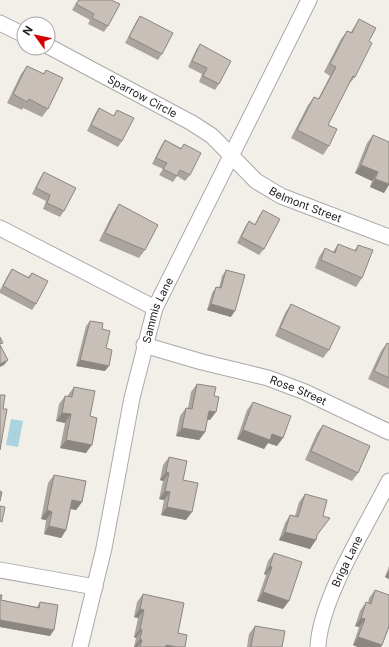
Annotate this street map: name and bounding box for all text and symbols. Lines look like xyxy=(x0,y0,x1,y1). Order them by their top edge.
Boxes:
north arrow xyxy=(16,16,56,56)
text: N xyxy=(19,23,36,38)
street label: Sparrow Circle xyxy=(105,72,180,121)
street label: Belmont Street xyxy=(267,183,344,225)
street label: Sammis Lane xyxy=(139,275,176,345)
street label: Rose Street xyxy=(268,372,329,408)
street label: Briga Lane xyxy=(328,533,366,589)

